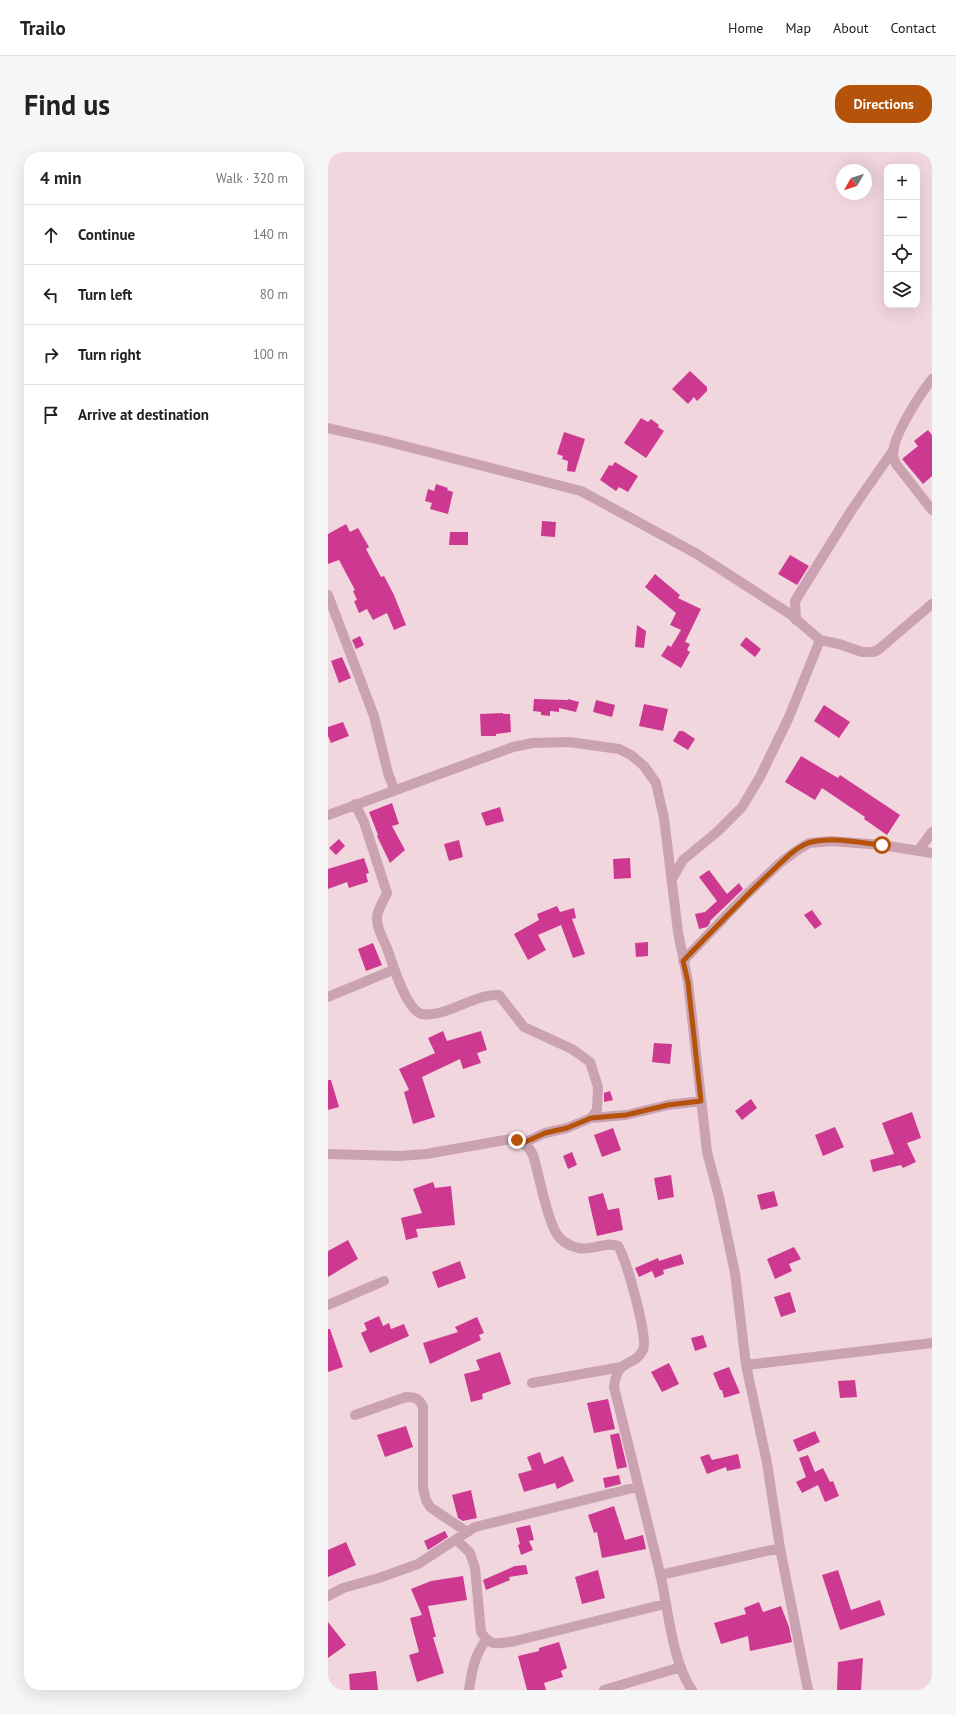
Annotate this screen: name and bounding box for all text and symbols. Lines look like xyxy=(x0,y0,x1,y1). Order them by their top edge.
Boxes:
text: Trailo xyxy=(20,16,66,40)
text: Home xyxy=(728,19,763,37)
text: Map xyxy=(785,19,811,37)
text: About xyxy=(833,19,869,37)
text: Contact xyxy=(891,19,936,37)
button: Directions xyxy=(835,85,932,123)
text: Find us xyxy=(24,86,110,123)
north arrow xyxy=(836,164,872,200)
map controls xyxy=(884,164,920,308)
button: + xyxy=(884,164,920,200)
text: 4 min xyxy=(40,167,81,189)
text: Walk · 320 m xyxy=(216,170,288,187)
button: − xyxy=(884,200,920,236)
icon: ahead xyxy=(40,224,62,246)
text: Continue xyxy=(78,225,135,244)
text: 140 m xyxy=(253,226,288,243)
button: locate xyxy=(884,236,920,272)
button: layers xyxy=(884,272,920,308)
icon: left xyxy=(40,284,62,306)
text: Turn left xyxy=(78,285,132,304)
text: 80 m xyxy=(260,286,288,303)
icon: right xyxy=(40,344,62,366)
text: Turn right xyxy=(78,345,141,364)
text: 100 m xyxy=(253,346,288,363)
icon: arrive xyxy=(40,404,62,426)
text: Arrive at destination xyxy=(78,405,209,424)
route start xyxy=(873,836,891,854)
route end xyxy=(508,1131,526,1149)

